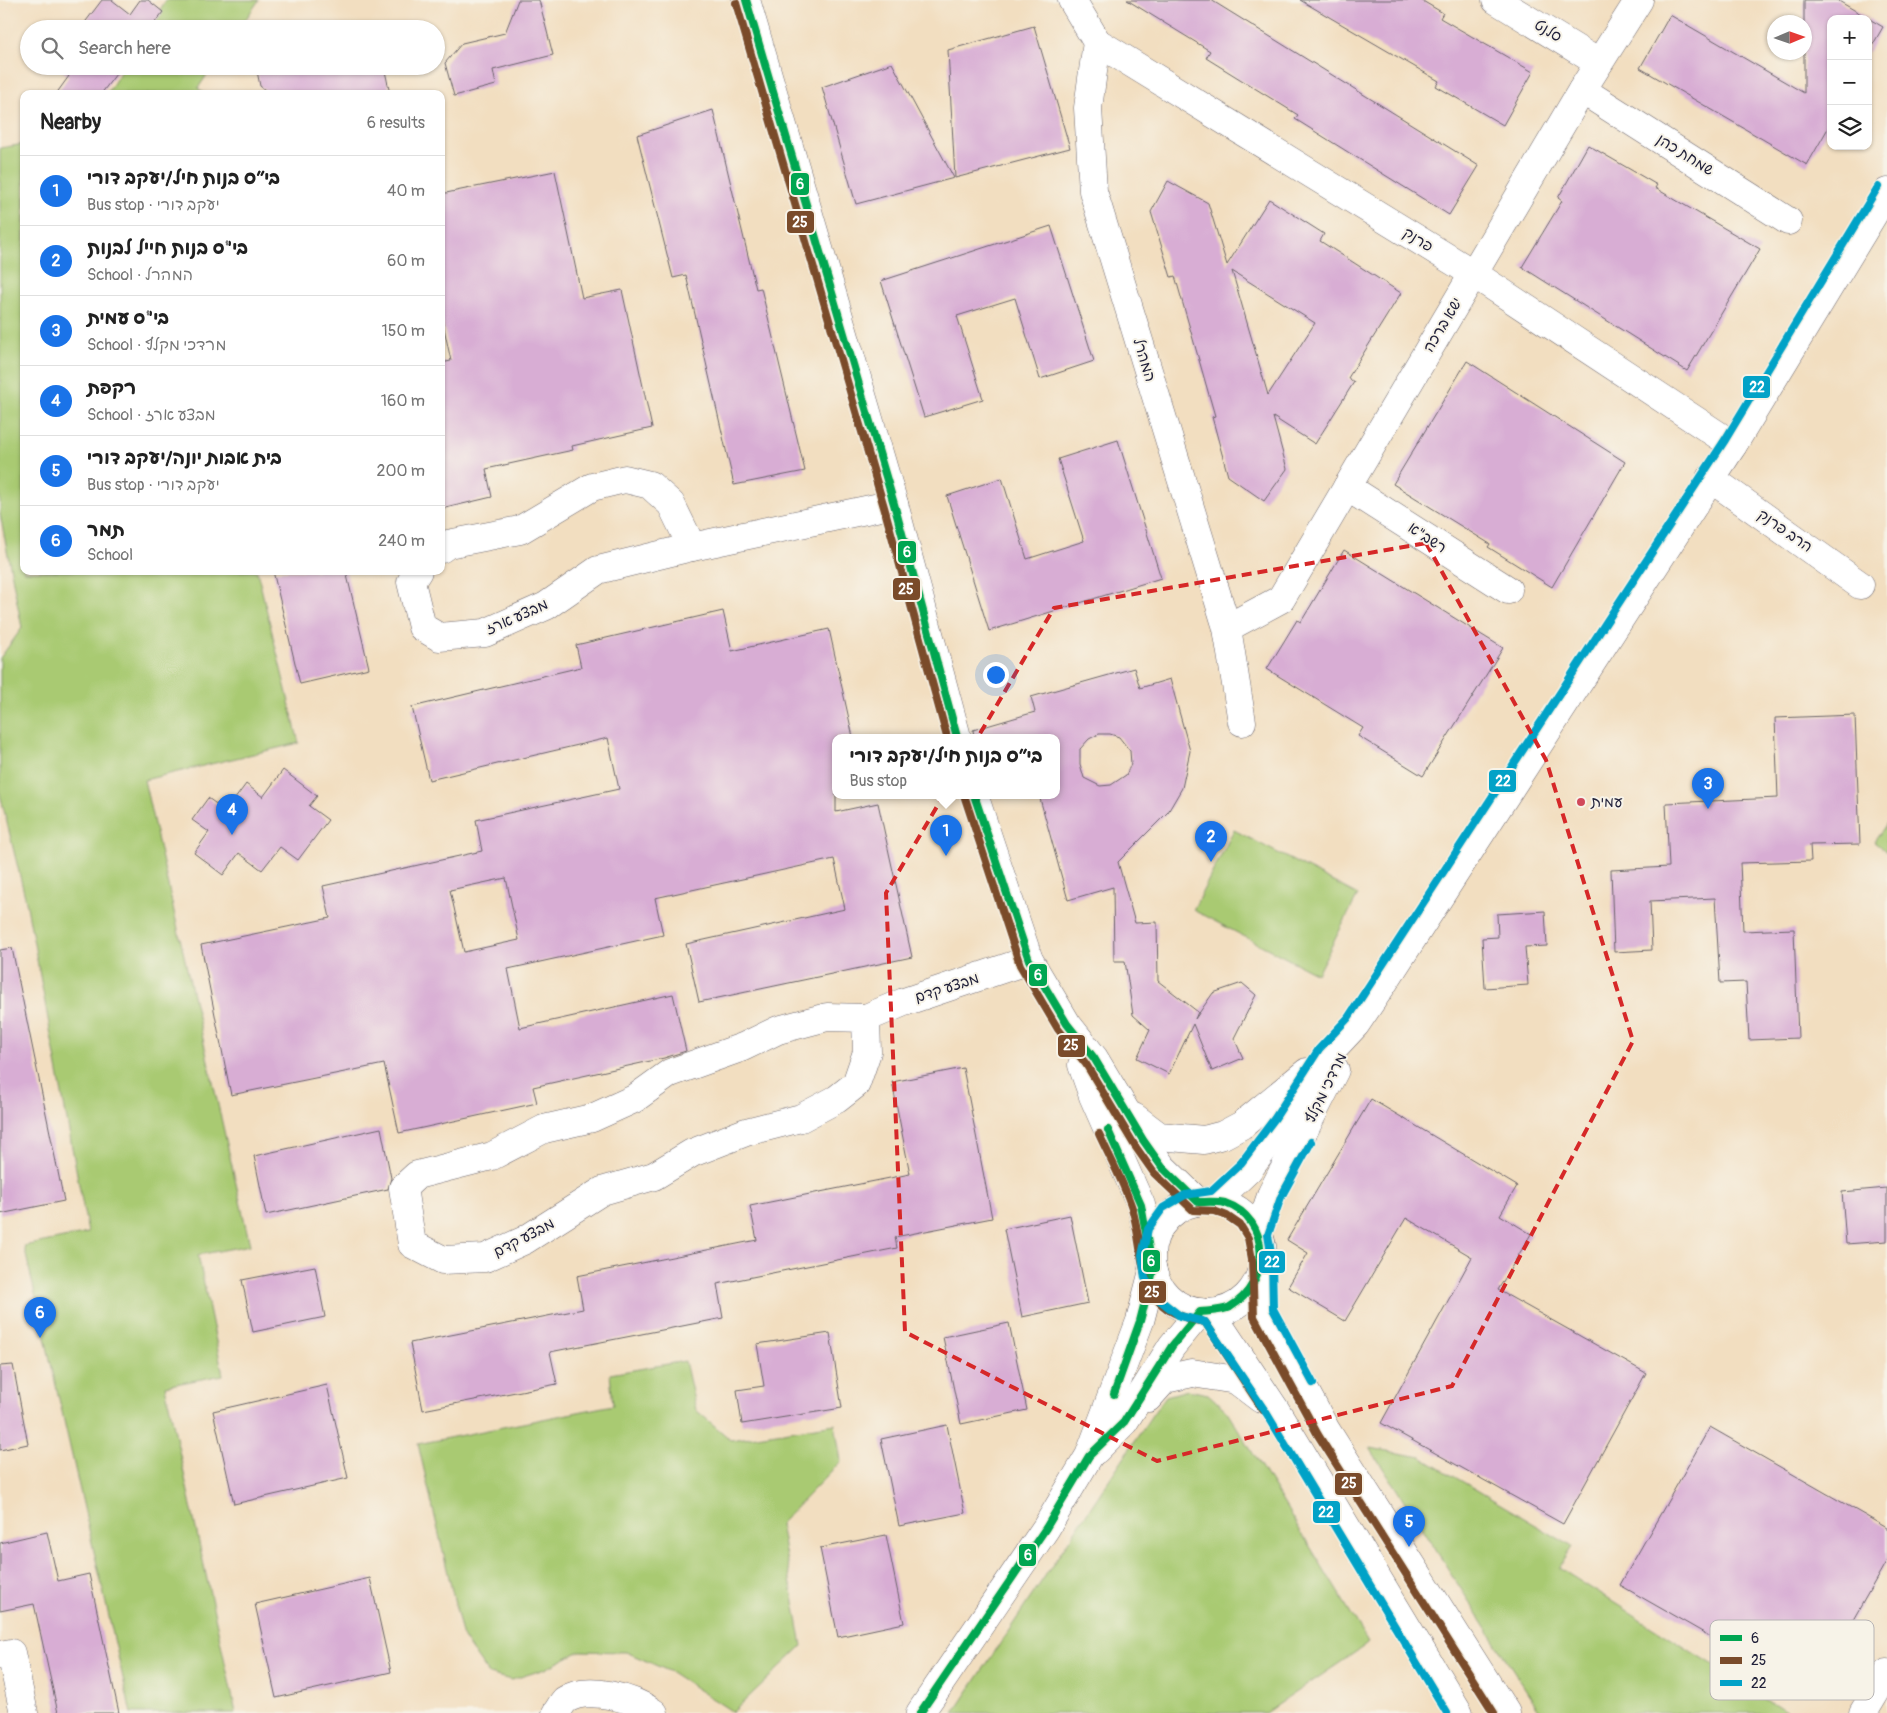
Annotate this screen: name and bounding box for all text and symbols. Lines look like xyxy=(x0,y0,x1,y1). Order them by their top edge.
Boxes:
street label: סלנט xyxy=(1531,15,1565,47)
north arrow xyxy=(1767,15,1812,60)
map controls xyxy=(1827,15,1872,150)
button: + xyxy=(1827,15,1872,60)
search box xyxy=(20,20,445,75)
icon: search xyxy=(38,34,66,62)
text: Search here xyxy=(78,36,171,60)
button: − xyxy=(1827,60,1872,105)
button: layers xyxy=(1827,105,1872,150)
text: Nearby xyxy=(40,109,101,136)
text: 6 results xyxy=(367,113,425,133)
street label: שמחת כהן xyxy=(1653,130,1717,180)
text: בי״ס בנות חיל/יעקב דורי xyxy=(87,166,280,190)
line badge: 6 xyxy=(790,172,810,196)
text: 6 xyxy=(796,176,804,193)
text: 1 xyxy=(53,181,59,201)
text: 40 m xyxy=(387,181,425,201)
text: Bus stop · יעקב דורי xyxy=(87,195,220,215)
line badge: 25 xyxy=(786,210,815,234)
text: 25 xyxy=(792,214,808,231)
street label: פרנק xyxy=(1399,223,1437,257)
text: בי"ס בנות חייל לבנות xyxy=(87,236,248,260)
text: 2 xyxy=(52,251,60,271)
text: 60 m xyxy=(387,251,425,271)
text: School · המהרל xyxy=(87,265,193,285)
street label: ישא ברכה xyxy=(1419,294,1467,356)
text: בי"ס עמית xyxy=(87,306,169,330)
text: 3 xyxy=(52,321,60,341)
text: 150 m xyxy=(381,321,425,341)
text: School · מרדכי מקלף xyxy=(87,335,227,355)
street label: המהרל xyxy=(1128,336,1160,384)
line badge: 22 xyxy=(1742,375,1771,399)
text: רקפת xyxy=(87,376,136,400)
text: 22 xyxy=(1749,379,1765,396)
text: 4 xyxy=(51,391,61,411)
text: 160 m xyxy=(381,391,425,411)
text: School · מבצע ארז xyxy=(87,405,216,425)
text: בית אבות יונה/יעקב דורי xyxy=(87,446,282,470)
text: 5 xyxy=(52,461,60,481)
text: 200 m xyxy=(377,461,425,481)
text: Bus stop · יעקב דורי xyxy=(87,475,220,495)
street label: הרב פרנק xyxy=(1754,505,1816,557)
text: תמר xyxy=(87,518,125,542)
street label: רשב"א xyxy=(1404,519,1450,557)
text: 6 xyxy=(51,531,61,551)
text: 240 m xyxy=(378,531,425,551)
line badge: 6 xyxy=(897,540,917,564)
text: 6 xyxy=(903,544,911,561)
text: School xyxy=(87,545,133,565)
line badge: 25 xyxy=(892,577,921,601)
text: 25 xyxy=(898,581,914,598)
street label: מבצע ארז xyxy=(483,595,551,639)
your location xyxy=(983,662,1009,688)
popup xyxy=(832,734,1060,799)
text: בי״ס בנות חיל/יעקב דורי xyxy=(849,744,1043,768)
pin: 3 xyxy=(1692,768,1724,809)
line badge: 22 xyxy=(1488,769,1517,793)
text: Bus stop xyxy=(849,771,907,791)
text: 22 xyxy=(1495,773,1511,790)
place label: עמית xyxy=(1590,793,1623,812)
pin: 4 xyxy=(216,794,248,835)
marker: עמית xyxy=(1575,796,1587,808)
pin: 1 xyxy=(930,815,962,856)
pin: 2 xyxy=(1195,821,1227,862)
line badge: 6 xyxy=(1028,963,1048,987)
text: 6 xyxy=(1034,967,1042,984)
street label: מבצע קדם xyxy=(912,969,982,1007)
line badge: 25 xyxy=(1057,1034,1086,1058)
text: 25 xyxy=(1063,1037,1079,1054)
street label: מרדכי מקלף xyxy=(1301,1050,1351,1126)
street label: מבצע קדם xyxy=(490,1214,558,1262)
line badge: 6 xyxy=(1142,1249,1161,1273)
line badge: 22 xyxy=(1258,1250,1286,1274)
text: 6 xyxy=(1147,1253,1155,1270)
text: 22 xyxy=(1264,1254,1280,1271)
line badge: 25 xyxy=(1138,1280,1167,1304)
text: 25 xyxy=(1144,1284,1160,1301)
pin: 6 xyxy=(24,1297,56,1338)
line badge: 25 xyxy=(1334,1472,1363,1496)
text: 25 xyxy=(1341,1475,1357,1492)
line badge: 22 xyxy=(1312,1500,1341,1524)
text: 22 xyxy=(1318,1504,1334,1521)
pin: 5 xyxy=(1393,1506,1425,1547)
line badge: 6 xyxy=(1018,1543,1037,1567)
text: 6 xyxy=(1024,1547,1032,1564)
legend xyxy=(1710,1620,1874,1700)
text: 6 xyxy=(1751,1630,1759,1647)
text: 25 xyxy=(1751,1652,1766,1669)
text: 22 xyxy=(1751,1675,1767,1692)

